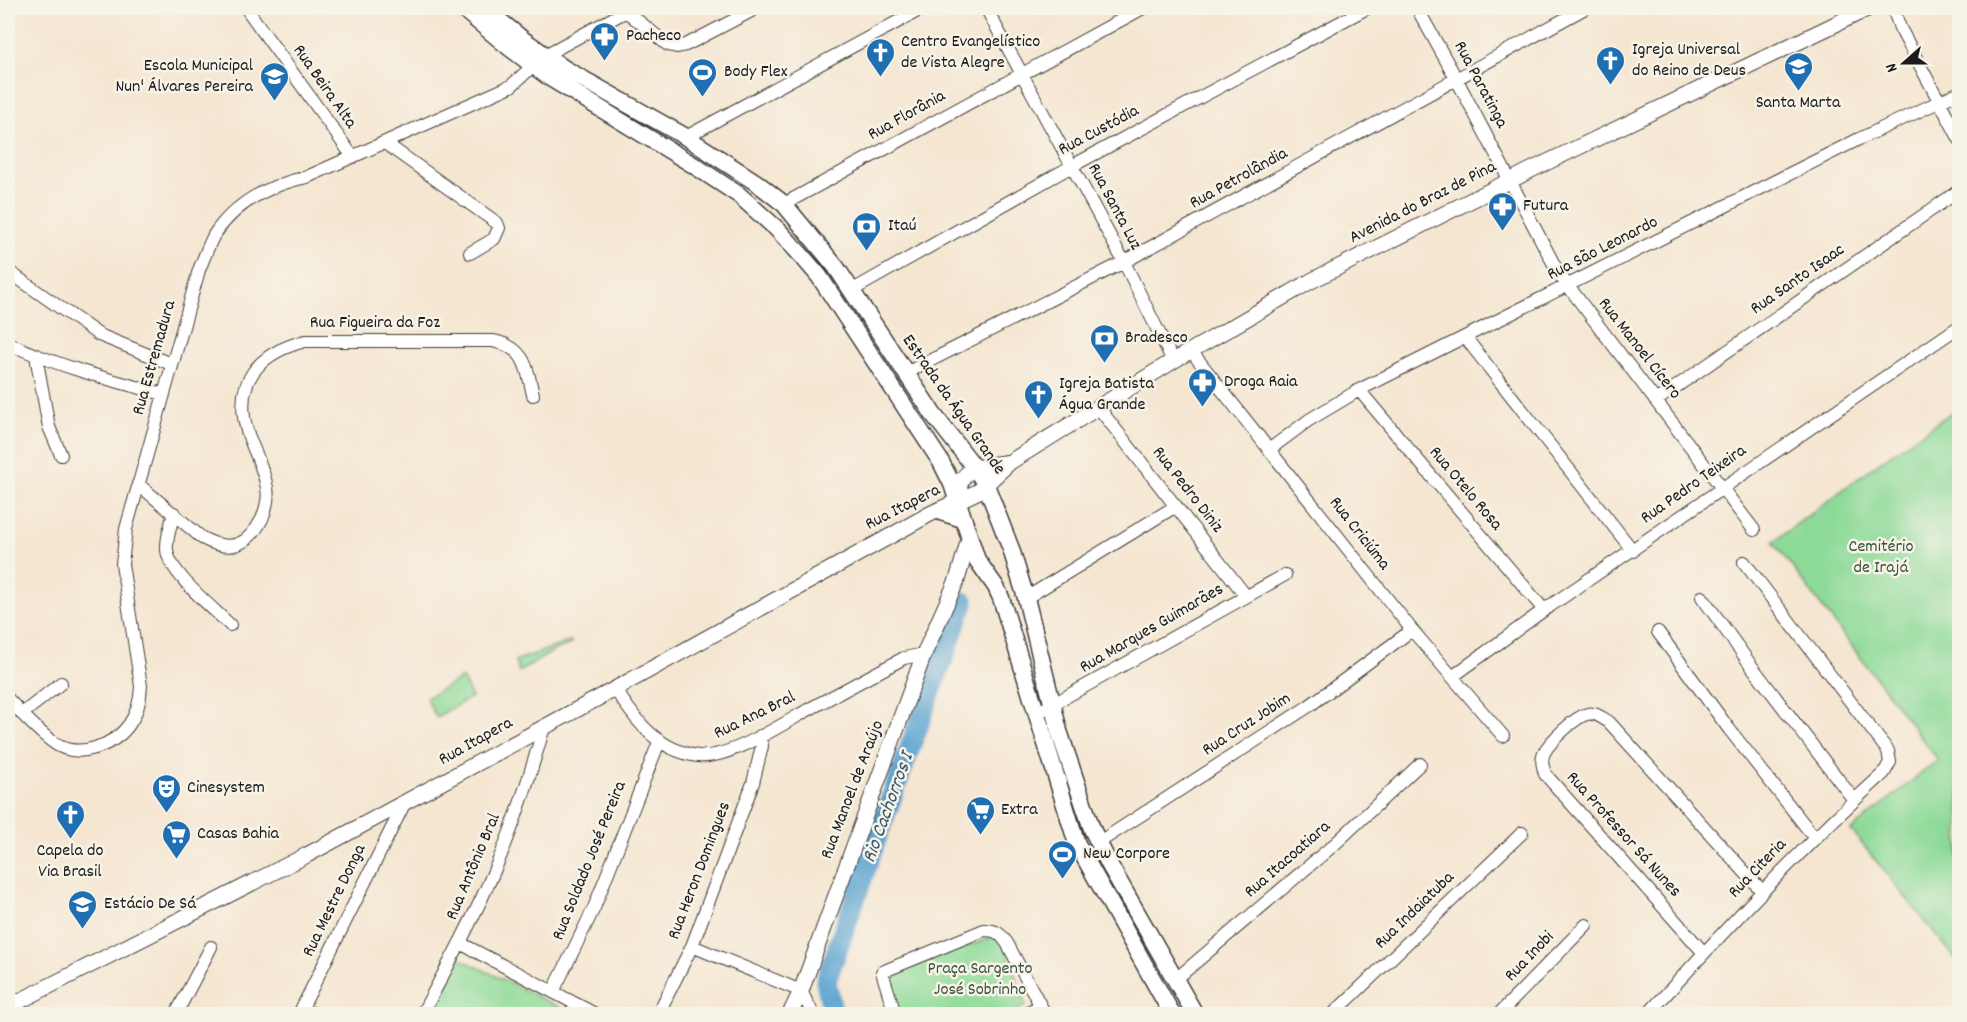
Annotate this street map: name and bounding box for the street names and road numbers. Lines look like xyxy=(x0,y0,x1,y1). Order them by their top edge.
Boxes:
street label: Rua Paratinga xyxy=(1447,37,1514,133)
street label: Rua Beira Alta xyxy=(286,40,362,134)
street label: Rua Florânia xyxy=(864,84,951,148)
street label: Rua Custódia xyxy=(1054,99,1144,163)
street label: Rua Petrolândia xyxy=(1186,142,1293,216)
street label: Avenida do Braz de Pina xyxy=(1345,155,1501,251)
street label: Rua Santa Luz xyxy=(1081,159,1147,255)
street label: Rua São Leonardo xyxy=(1543,210,1663,288)
street label: Rua Santo Isaac xyxy=(1746,238,1850,322)
street label: Rua Manoel Cícero xyxy=(1591,293,1687,405)
street label: Rua Estremadura xyxy=(127,297,183,418)
street label: Rua Figueira da Foz xyxy=(310,311,440,336)
street label: Estrada da Água Grande xyxy=(895,330,1011,480)
street label: Rua Pedro Teixeira xyxy=(1636,439,1752,531)
street label: Rua Otelo Rosa xyxy=(1422,441,1508,537)
street label: Rua Pedro Diniz xyxy=(1145,442,1229,539)
street label: Rua Itapera xyxy=(861,478,945,538)
street label: Rua Criciúma xyxy=(1322,492,1396,576)
street label: Rua Marques Guimarães xyxy=(1075,578,1229,680)
street label: Rua Ana Bral xyxy=(710,685,801,746)
street label: Rua Cruz Jobim xyxy=(1198,687,1296,763)
street label: Rua Itapera xyxy=(434,711,518,773)
street label: Rua Manoel de Araújo xyxy=(815,717,891,863)
street label: Rua Professor Sá Nunes xyxy=(1560,767,1686,903)
street label: Rua Soldado José Pereira xyxy=(547,777,634,944)
street label: Rua Heron Domingues xyxy=(662,798,738,944)
street label: Rua Antônio Bral xyxy=(440,809,508,924)
street label: Rua Itacoatiara xyxy=(1239,815,1337,905)
street label: Rua Citeria xyxy=(1723,833,1793,904)
street label: Rua Mestre Donga xyxy=(297,840,373,962)
street label: Rua Indaiatuba xyxy=(1370,866,1461,956)
street label: Rua Inobi xyxy=(1499,926,1561,988)

